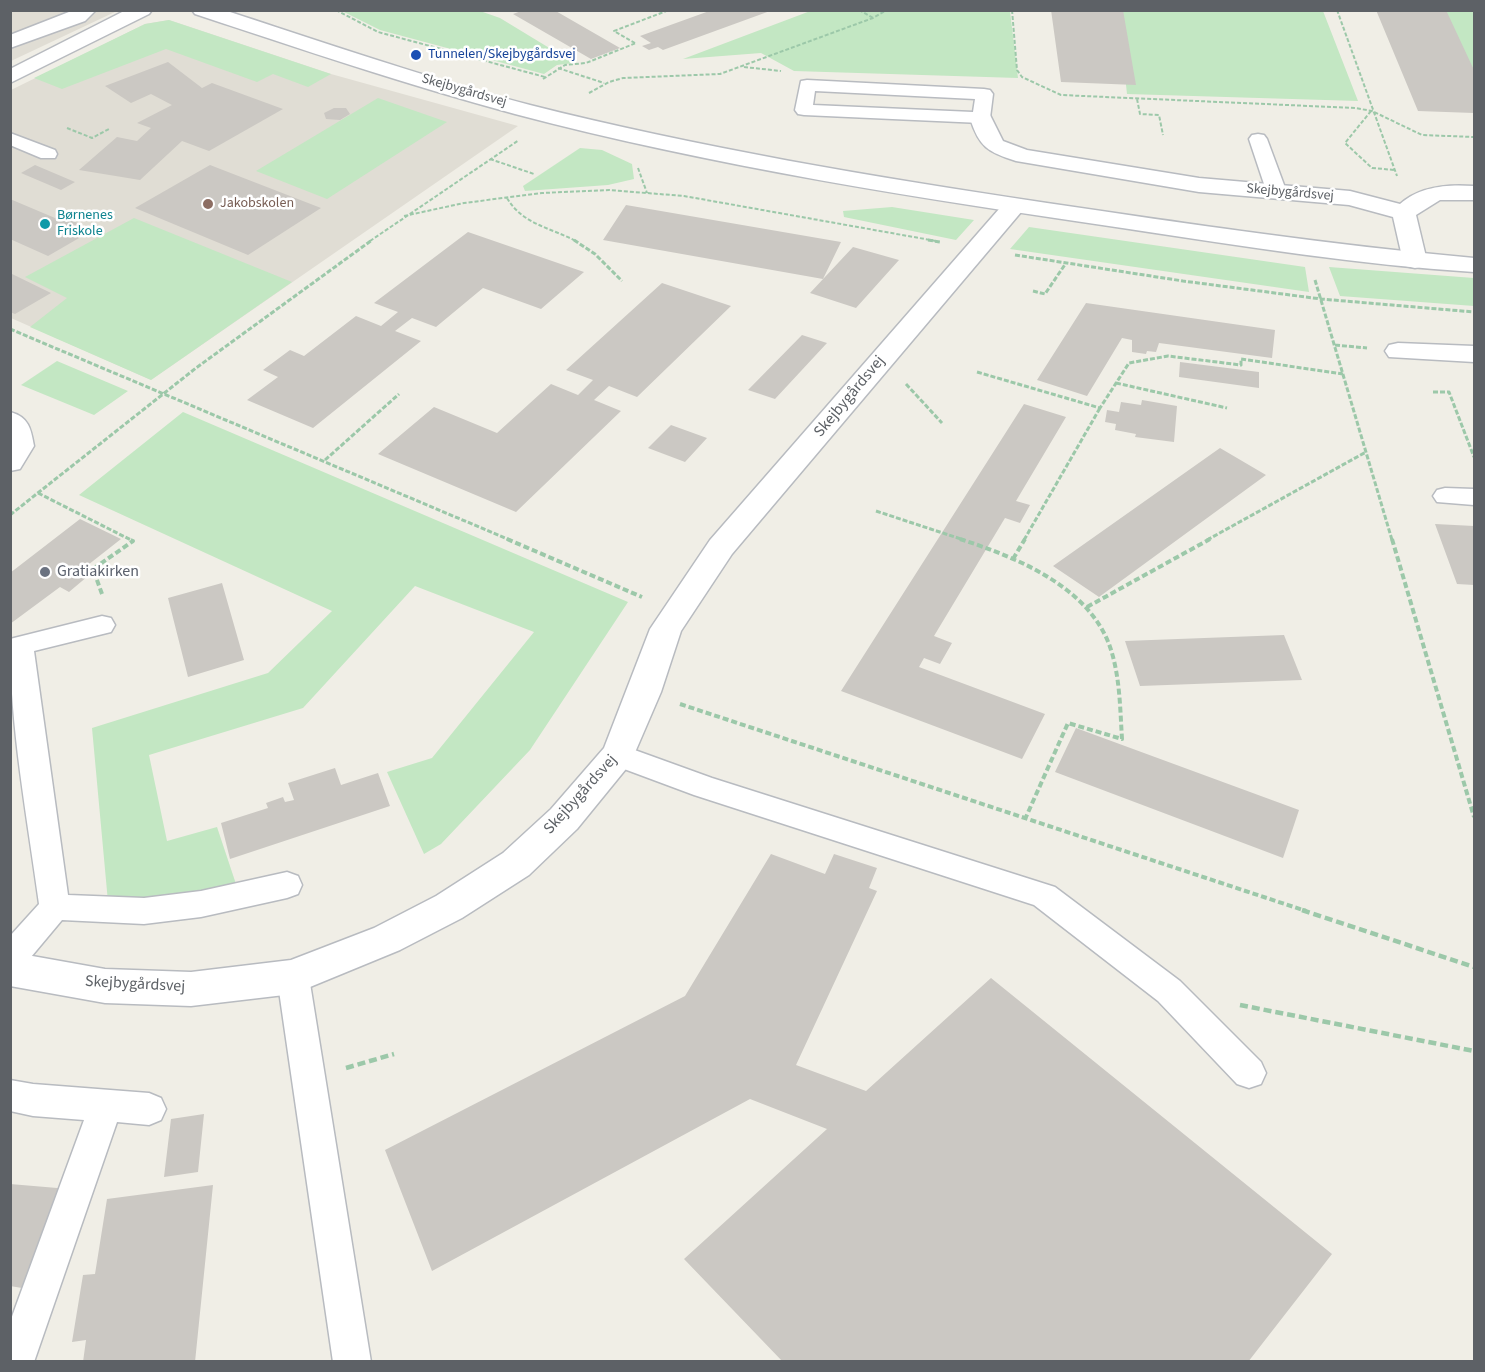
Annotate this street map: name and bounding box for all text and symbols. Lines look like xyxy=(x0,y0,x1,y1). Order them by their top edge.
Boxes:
place label: Tunnelen/Skejbygårdsvej xyxy=(428,47,576,63)
marker: Tunnelen/Skejbygårdsvej xyxy=(409,48,423,62)
street label: Skejbygårdsvej xyxy=(419,71,509,111)
street label: Skejbygårdsvej xyxy=(1245,181,1335,205)
place label: Jakobskolen xyxy=(220,196,294,212)
marker: Jakobskolen xyxy=(201,197,215,211)
place label: Børnenes Friskole xyxy=(57,208,113,240)
marker: Børnenes Friskole xyxy=(38,217,52,231)
street label: Skejbygårdsvej xyxy=(810,352,890,442)
place label: Gratiakirken xyxy=(57,562,139,582)
marker: Gratiakirken xyxy=(38,565,52,579)
street label: Skejbygårdsvej xyxy=(540,751,622,839)
street label: Skejbygårdsvej xyxy=(84,973,186,997)

